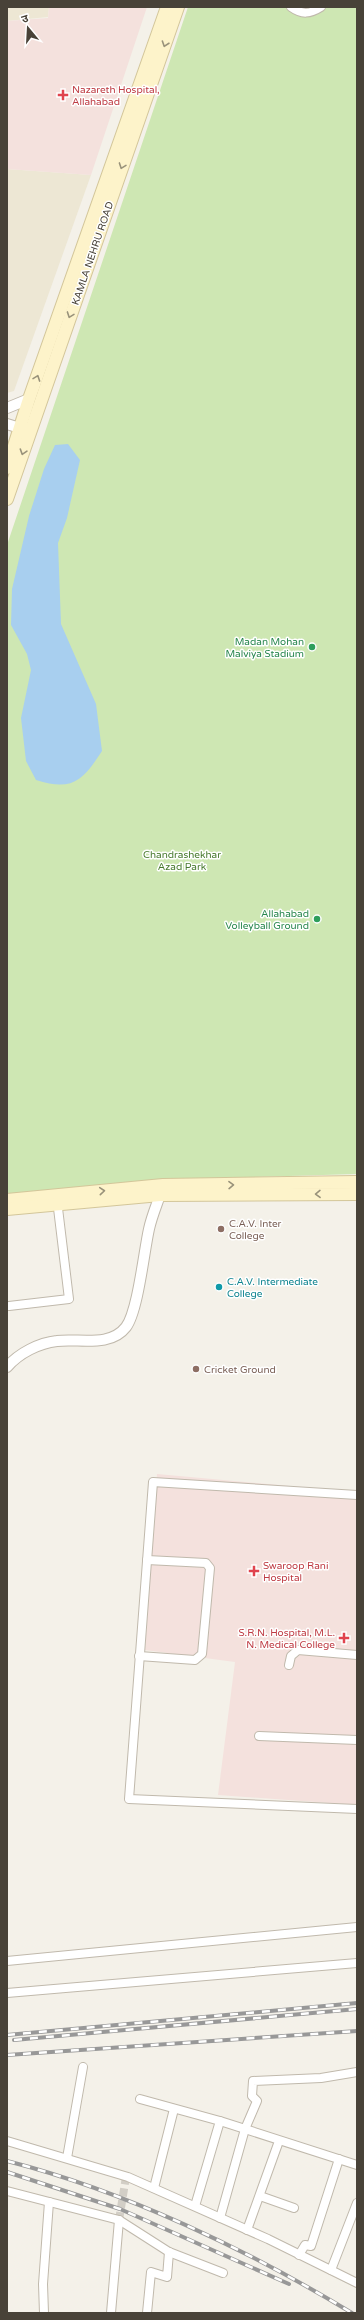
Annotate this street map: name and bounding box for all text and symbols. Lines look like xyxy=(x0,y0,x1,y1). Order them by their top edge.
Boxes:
north arrow xyxy=(8,8,48,48)
text: उ xyxy=(20,12,31,26)
one-way arrow xyxy=(162,40,170,47)
place label: Nazareth Hospital, Allahabad xyxy=(72,84,160,108)
marker: Nazareth Hospital, Allahabad xyxy=(57,89,69,101)
one-way arrow xyxy=(118,163,127,170)
street label: KAMLA NEHRU ROAD xyxy=(70,200,116,307)
one-way arrow xyxy=(66,312,74,319)
one-way arrow xyxy=(32,374,40,381)
one-way arrow xyxy=(19,448,28,455)
place label: Madan Mohan Malviya Stadium xyxy=(225,636,304,660)
marker: Madan Mohan Malviya Stadium xyxy=(307,642,317,652)
park label: Chandrashekhar Azad Park xyxy=(143,849,221,873)
place label: Allahabad Volleyball Ground xyxy=(225,908,309,932)
marker: Allahabad Volleyball Ground xyxy=(312,914,322,924)
one-way arrow xyxy=(228,1181,234,1189)
one-way arrow xyxy=(99,1186,105,1195)
one-way arrow xyxy=(315,1190,321,1198)
place label: C.A.V. Inter College xyxy=(229,1218,282,1242)
marker: C.A.V. Inter College xyxy=(216,1224,226,1234)
place label: C.A.V. Intermediate College xyxy=(227,1276,318,1300)
marker: C.A.V. Intermediate College xyxy=(214,1282,224,1292)
marker: Cricket Ground xyxy=(191,1364,201,1374)
place label: Cricket Ground xyxy=(204,1364,276,1376)
place label: Swaroop Rani Hospital xyxy=(263,1560,328,1584)
marker: Swaroop Rani Hospital xyxy=(248,1565,260,1577)
place label: S.R.N. Hospital, M.L. N. Medical College xyxy=(238,1627,335,1651)
marker: S.R.N. Hospital, M.L. N. Medical College xyxy=(338,1632,350,1644)

